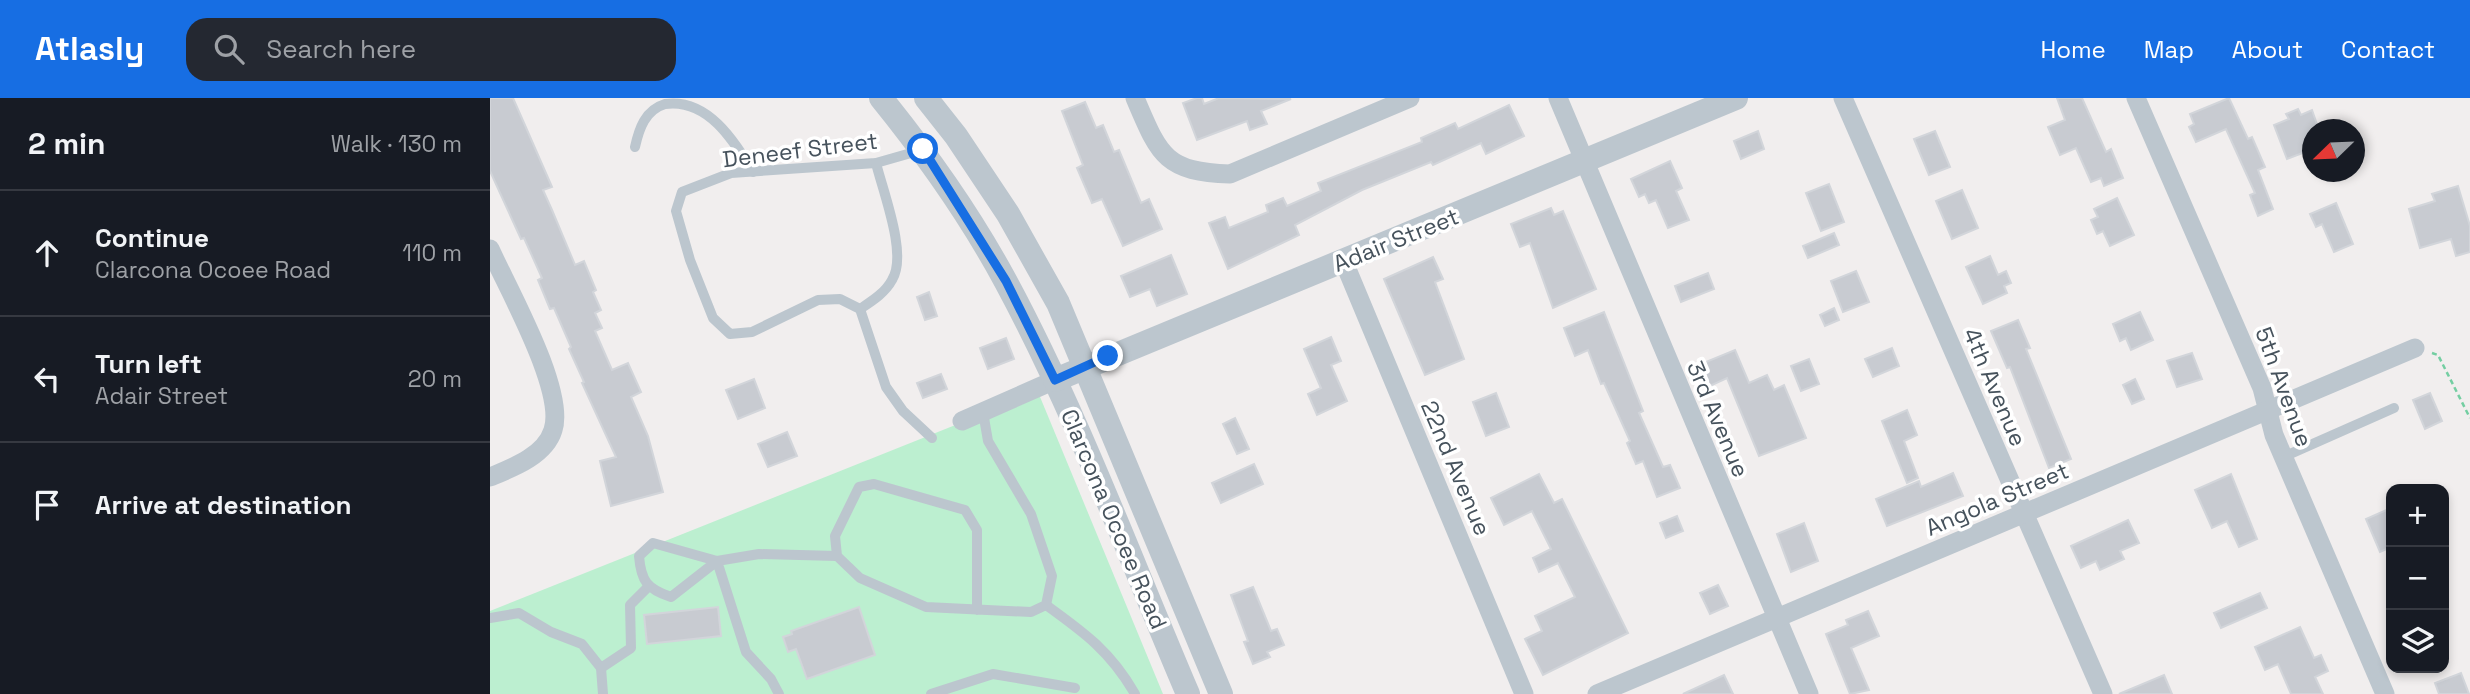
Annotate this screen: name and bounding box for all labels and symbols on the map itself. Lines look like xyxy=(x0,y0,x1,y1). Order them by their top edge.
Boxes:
north arrow xyxy=(2302,119,2365,182)
street label: Deneef Street xyxy=(721,126,879,174)
route start xyxy=(907,133,938,164)
street label: Adair Street xyxy=(1329,201,1463,279)
street label: 4th Avenue xyxy=(1957,323,2033,451)
street label: 5th Avenue xyxy=(2248,323,2320,451)
route end xyxy=(1092,340,1123,371)
street label: 3rd Avenue xyxy=(1680,356,1756,482)
street label: 22nd Avenue xyxy=(1414,396,1498,540)
street label: Clarcona Ocoee Road xyxy=(1054,404,1174,634)
street label: Angola Street xyxy=(1921,455,2073,543)

